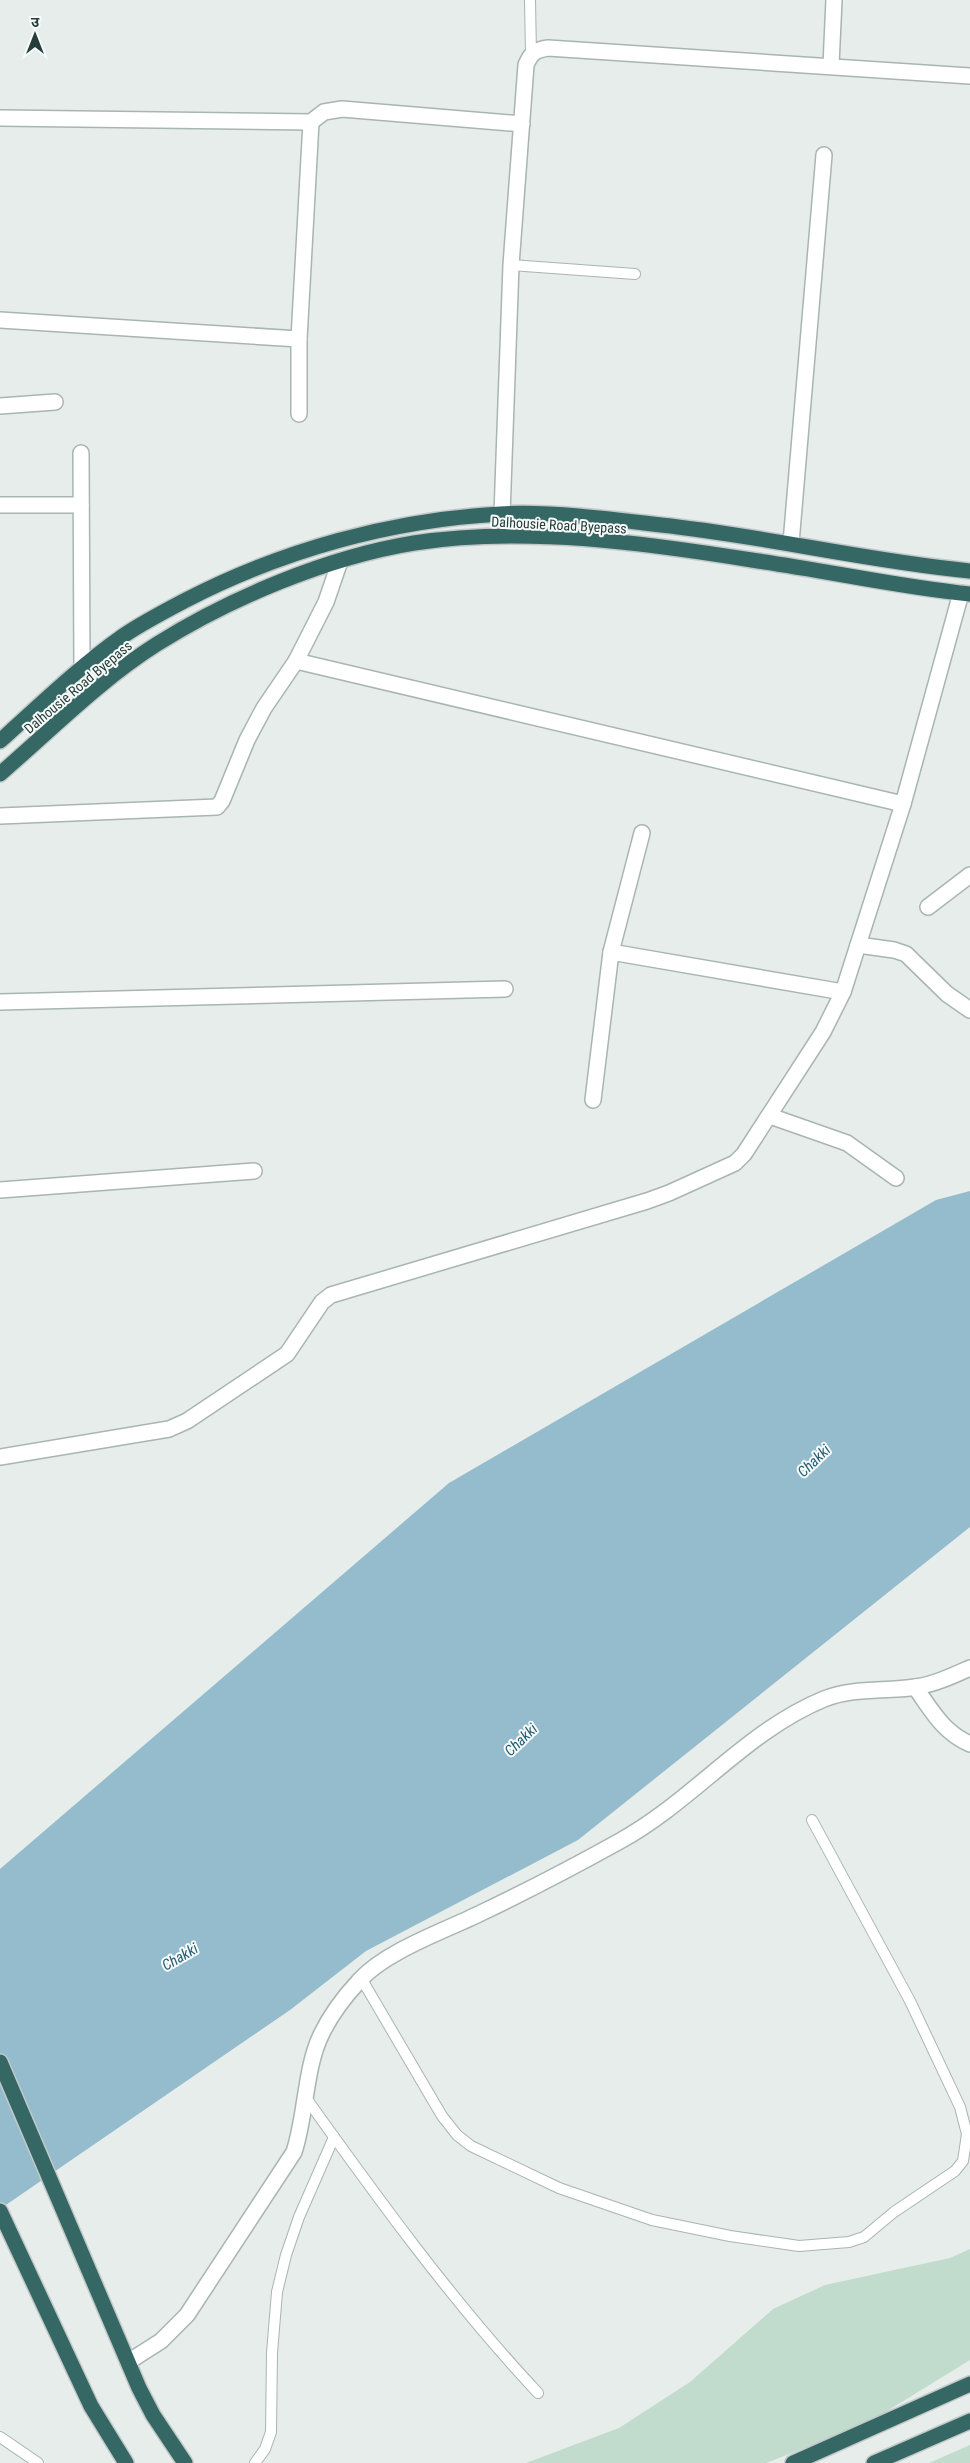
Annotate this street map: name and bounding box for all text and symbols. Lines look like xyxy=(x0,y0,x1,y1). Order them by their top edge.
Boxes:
north arrow xyxy=(10,10,60,60)
text: उ xyxy=(31,14,40,30)
street label: Dalhousie Road Byepass xyxy=(491,513,627,537)
street label: Dalhousie Road Byepass xyxy=(21,637,135,737)
water label: Chakki xyxy=(794,1441,835,1481)
water label: Chakki xyxy=(501,1720,542,1760)
water label: Chakki xyxy=(159,1939,202,1974)

